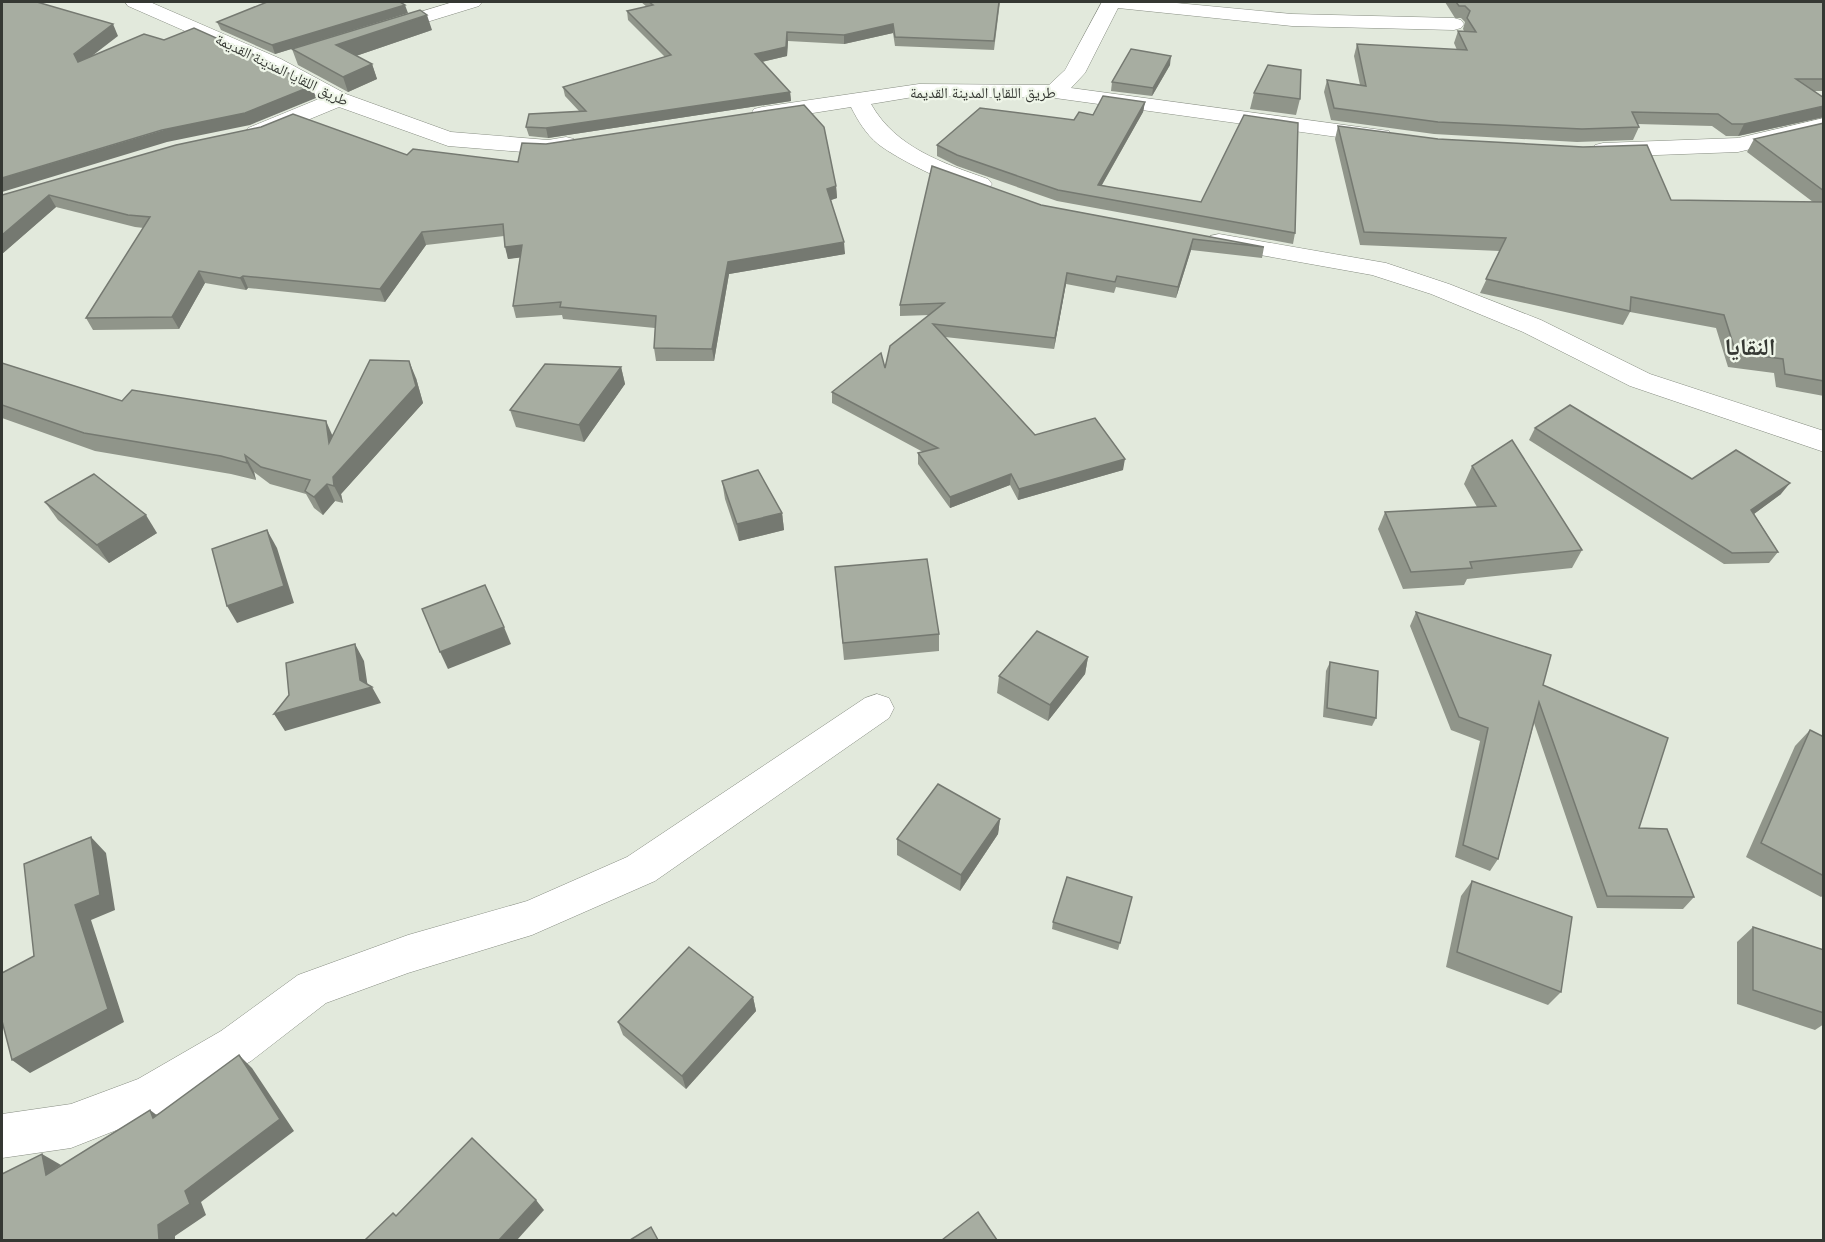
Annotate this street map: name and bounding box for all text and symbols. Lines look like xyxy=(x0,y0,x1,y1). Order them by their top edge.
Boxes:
street label: طريق اللقايا المدينة القديمة xyxy=(212,29,352,111)
street label: طريق اللقايا المدينة القديمة xyxy=(910,83,1056,103)
district label: النقايا xyxy=(1725,331,1775,362)

